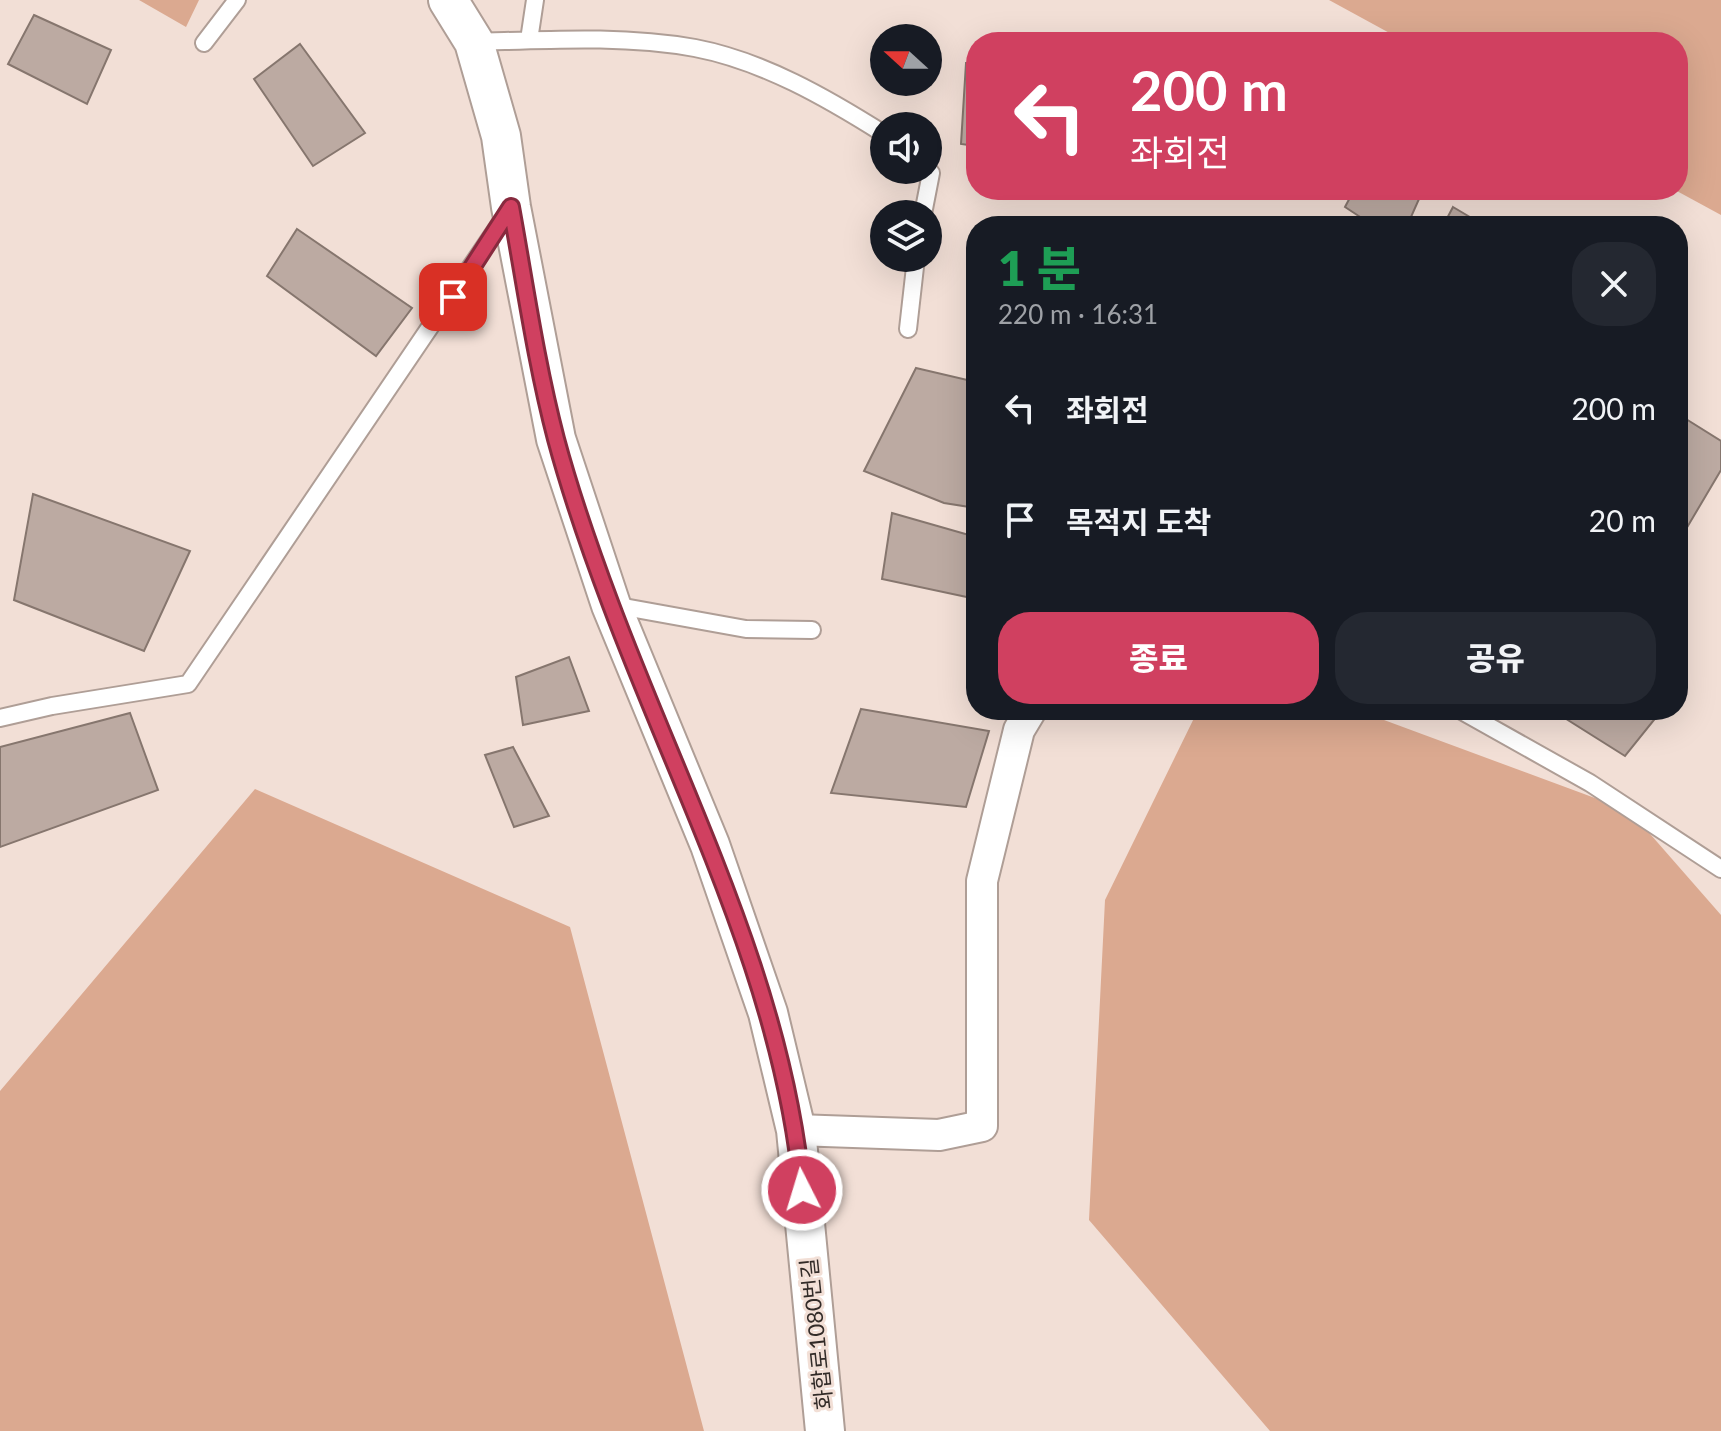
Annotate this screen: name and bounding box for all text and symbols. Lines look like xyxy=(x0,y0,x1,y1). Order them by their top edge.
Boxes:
north arrow xyxy=(870,24,942,96)
map controls xyxy=(870,24,942,272)
text: 200 m xyxy=(1130,56,1288,123)
icon: left xyxy=(998,64,1102,168)
button: sound xyxy=(870,112,942,184)
text: 좌회전 xyxy=(1130,130,1229,174)
button: layers xyxy=(870,200,942,272)
text: 1 분 xyxy=(998,239,1081,296)
button: close xyxy=(1572,242,1656,326)
pin xyxy=(419,263,487,331)
icon: arrive xyxy=(431,275,475,319)
text: 220 m · 16:31 xyxy=(998,298,1158,330)
icon: left xyxy=(998,386,1042,430)
text: 200 m xyxy=(1571,390,1656,426)
text: 좌회전 xyxy=(1066,391,1149,427)
icon: arrive xyxy=(998,498,1042,542)
text: 20 m xyxy=(1589,502,1656,538)
text: 목적지 도착 xyxy=(1066,503,1211,539)
button: 종료 xyxy=(998,612,1319,704)
button: 공유 xyxy=(1335,612,1656,704)
position arrow xyxy=(760,1148,844,1232)
street label: 화합로1080번길 xyxy=(795,1257,837,1411)

